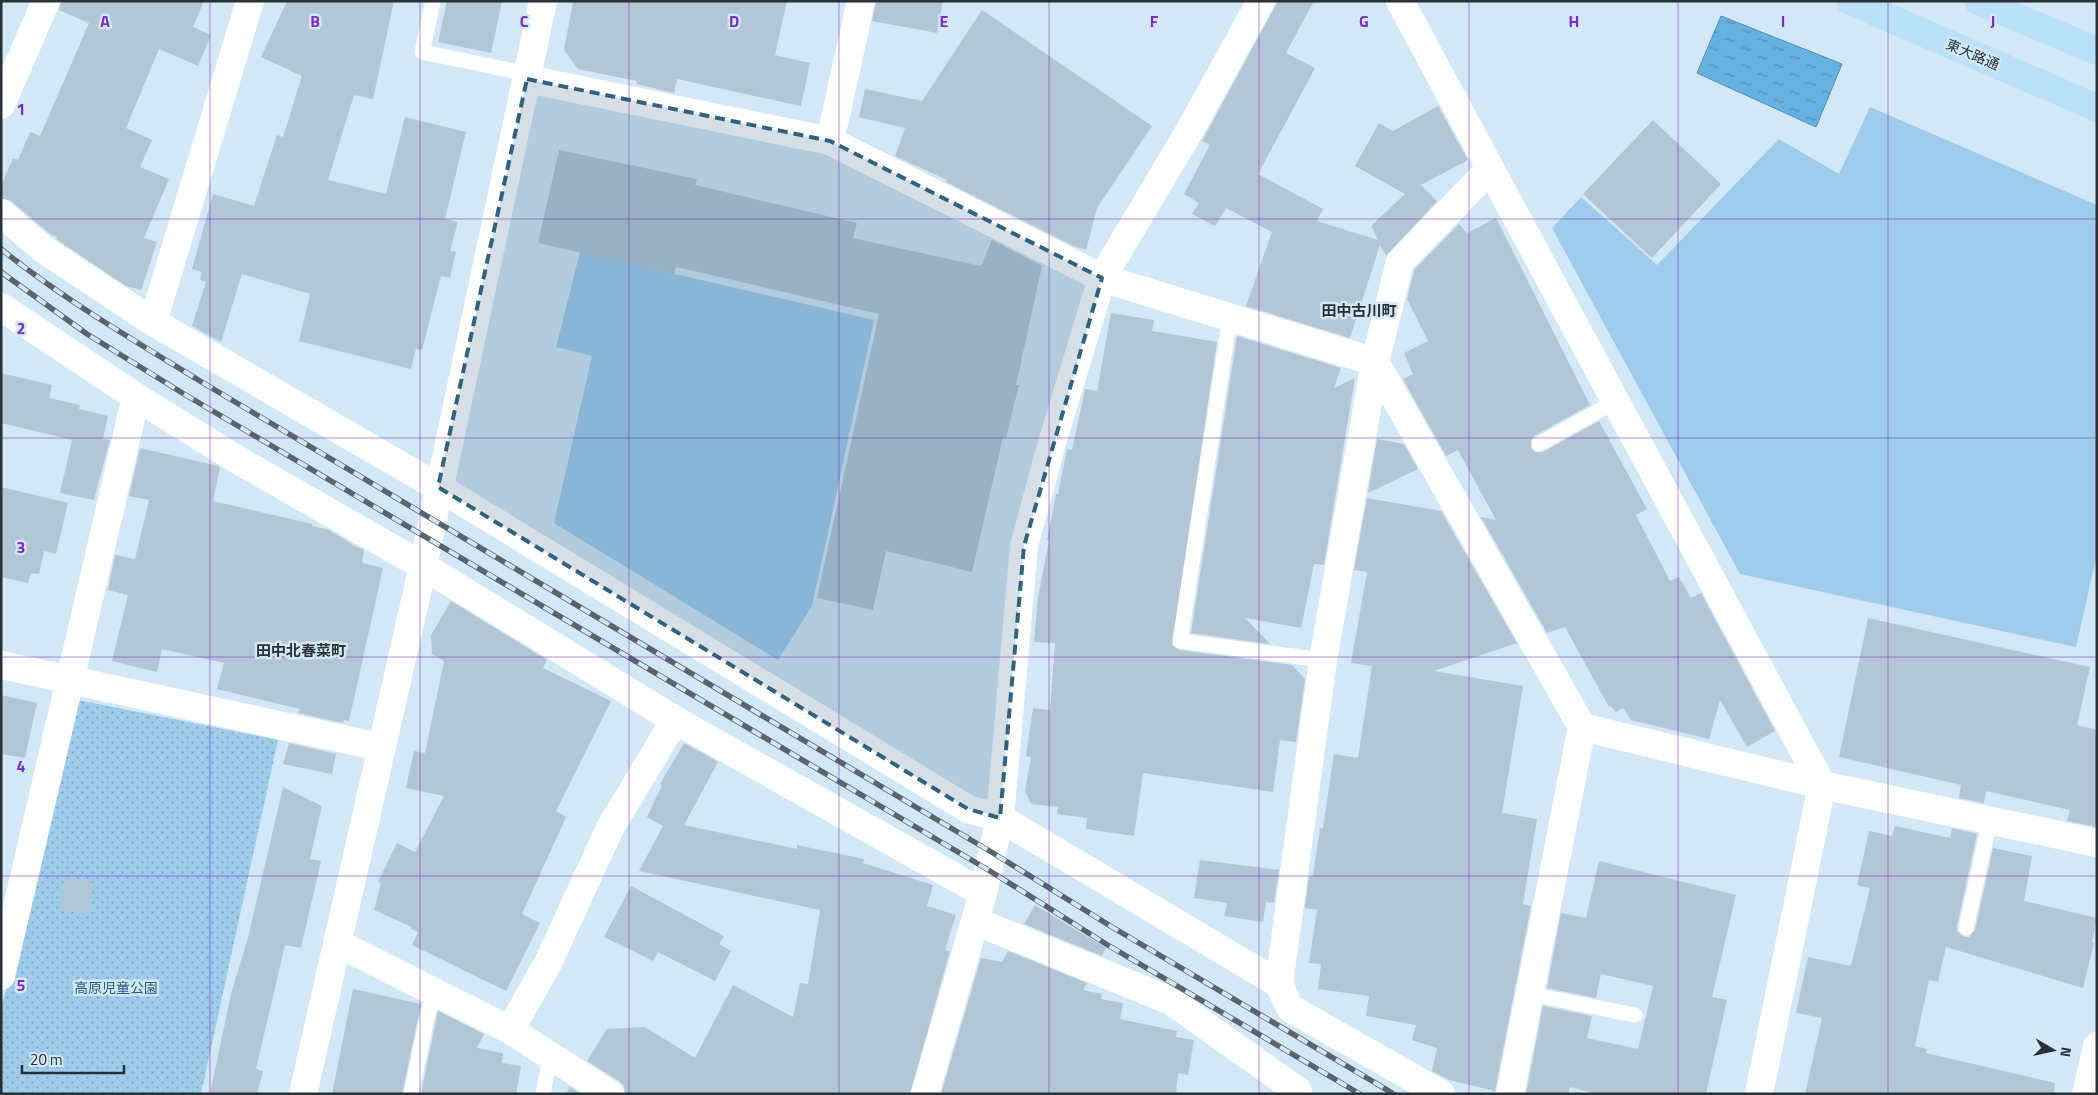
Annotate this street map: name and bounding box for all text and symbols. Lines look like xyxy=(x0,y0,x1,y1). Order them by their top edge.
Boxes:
text: A xyxy=(100,9,110,33)
text: B xyxy=(310,9,320,33)
text: C xyxy=(520,9,529,33)
text: D xyxy=(729,9,739,33)
text: E xyxy=(940,9,949,33)
text: F xyxy=(1150,9,1159,33)
text: G xyxy=(1359,9,1369,33)
text: H xyxy=(1569,9,1579,33)
text: I xyxy=(1781,9,1785,33)
text: J xyxy=(1991,9,1995,33)
street label: 東大路通 xyxy=(1943,33,2003,75)
text: 1 xyxy=(17,97,25,121)
district label: 田中古川町 xyxy=(1321,299,1397,322)
text: 2 xyxy=(17,316,25,340)
text: 3 xyxy=(17,535,25,559)
district label: 田中北春菜町 xyxy=(256,639,346,662)
text: 4 xyxy=(17,754,26,778)
text: 5 xyxy=(17,973,26,997)
park label: 高原児童公園 xyxy=(74,977,158,998)
north arrow xyxy=(2028,1025,2078,1075)
scale bar xyxy=(22,1042,125,1074)
text: N xyxy=(2055,1046,2077,1059)
text: 20 m xyxy=(30,1048,63,1071)

